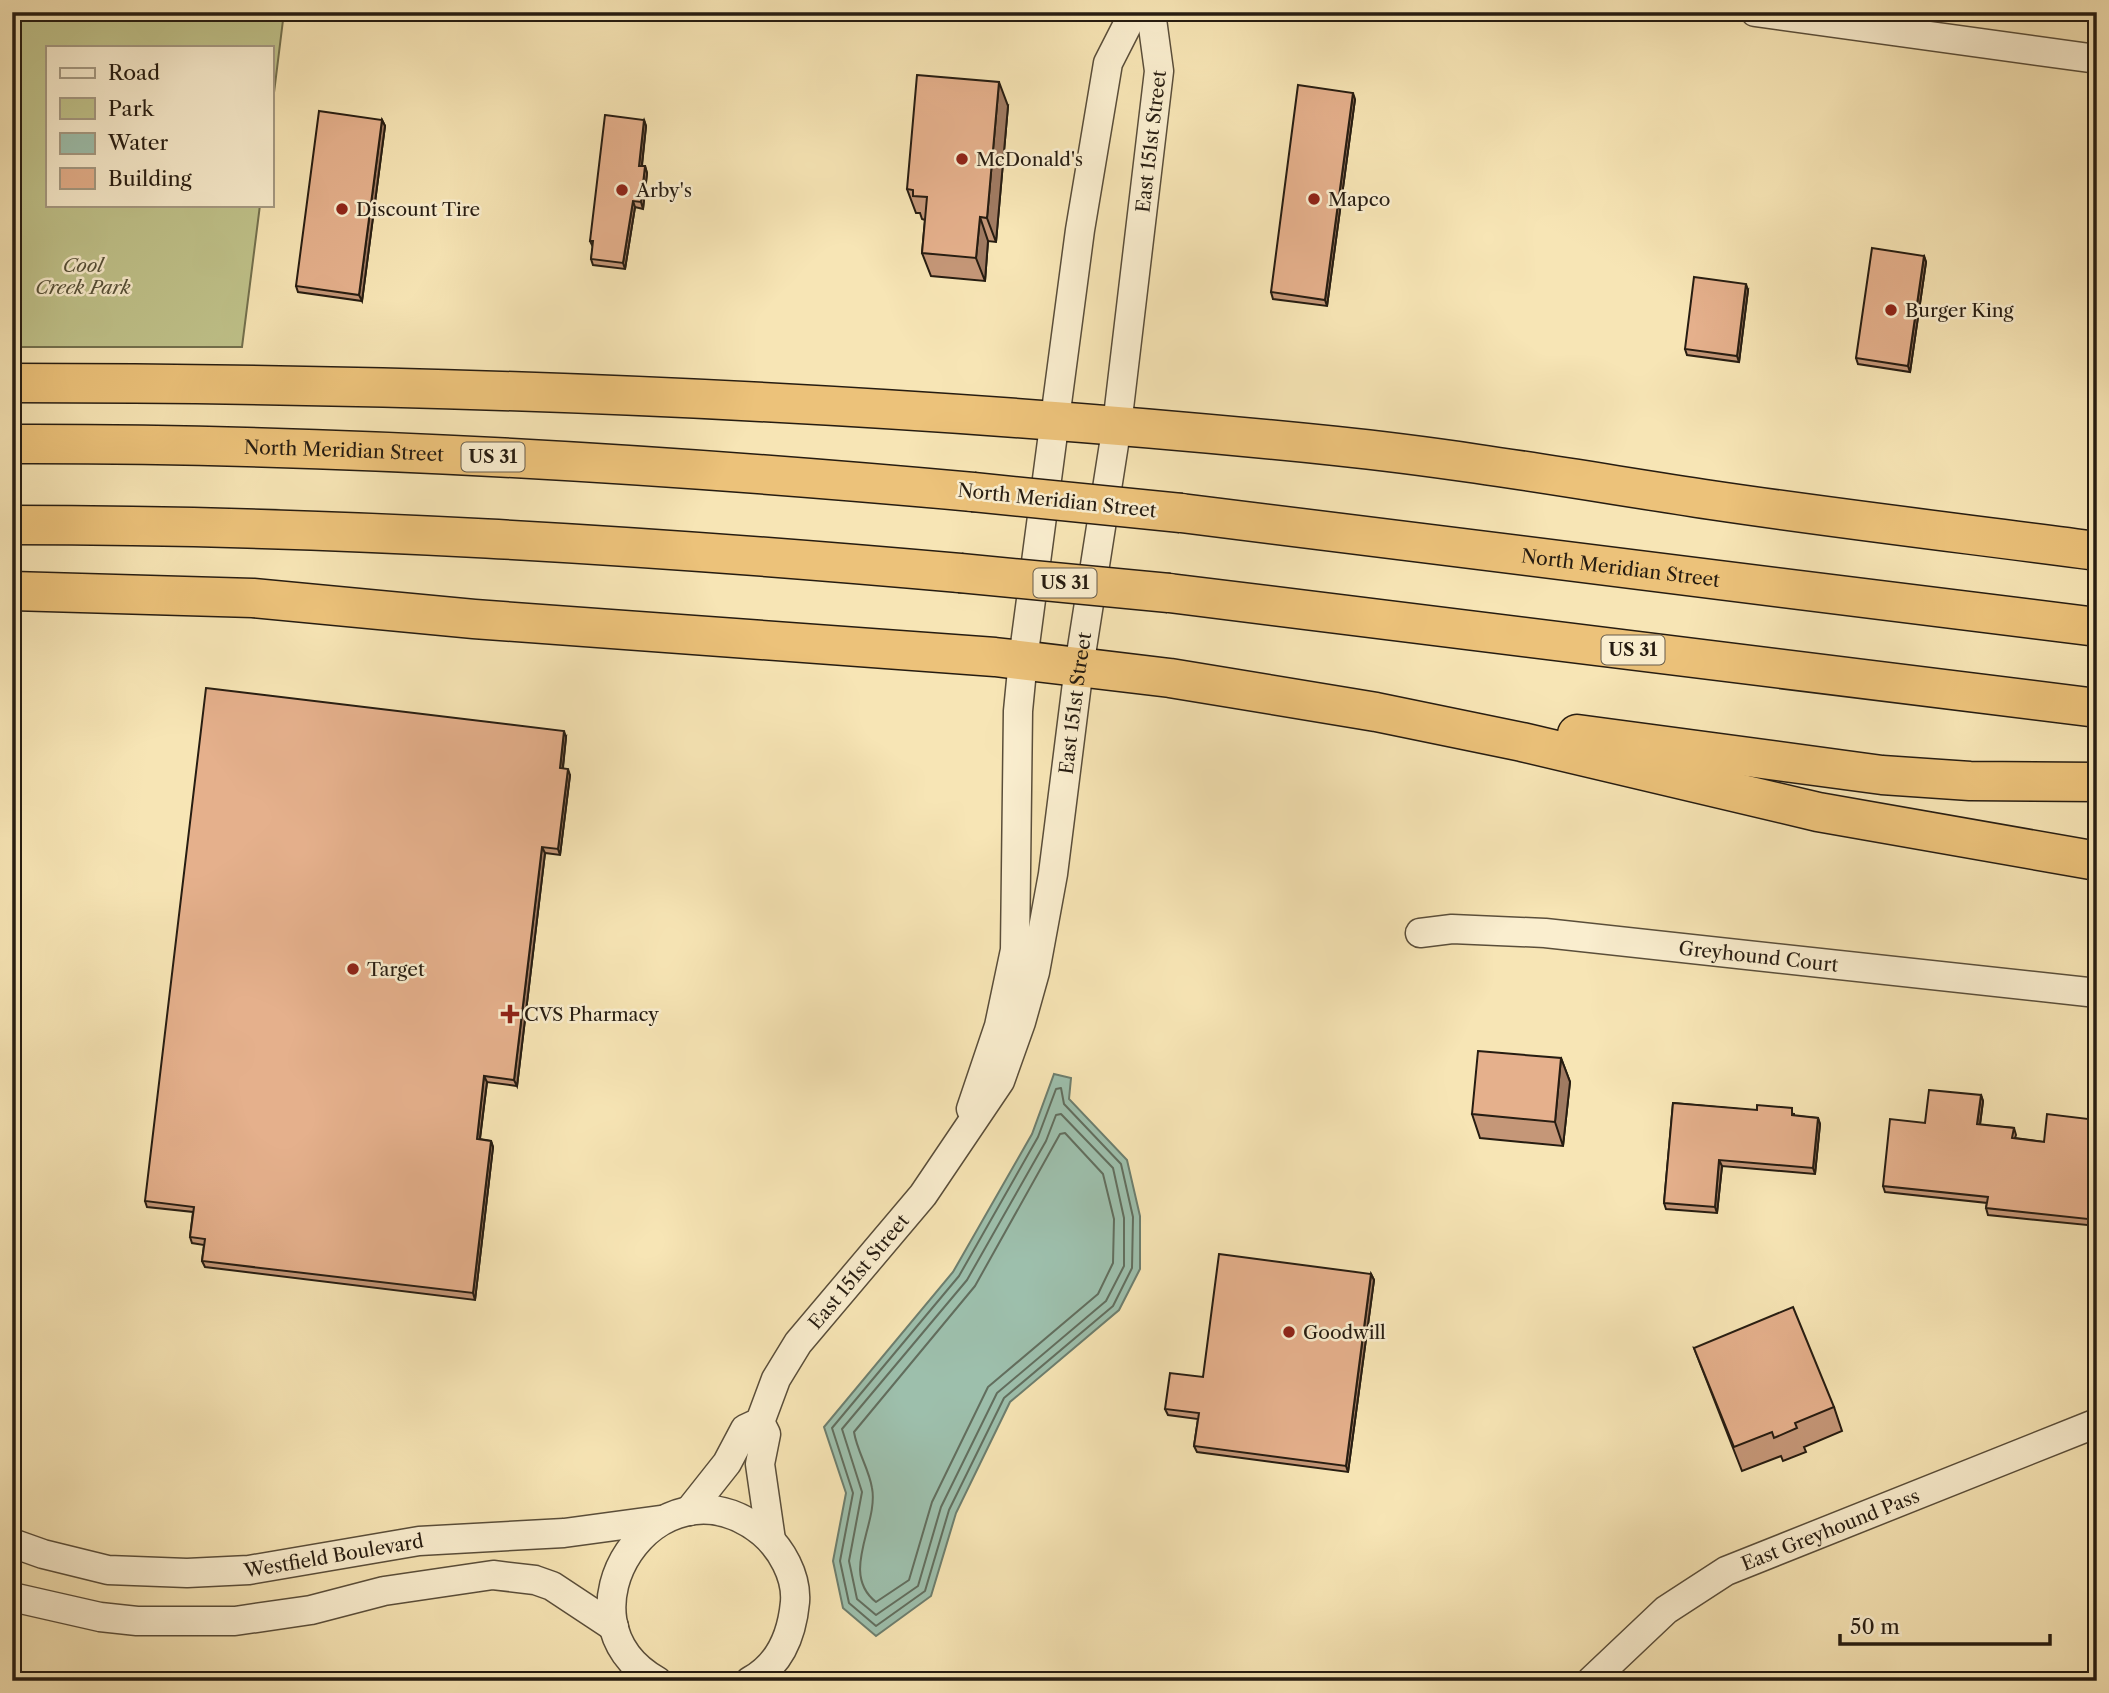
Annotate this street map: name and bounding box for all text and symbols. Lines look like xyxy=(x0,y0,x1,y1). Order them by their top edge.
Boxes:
legend xyxy=(46,46,273,206)
text: Road xyxy=(108,60,160,85)
street label: East 151st Street xyxy=(1131,69,1171,214)
text: Park xyxy=(108,96,154,121)
text: Water xyxy=(107,130,168,155)
place label: McDonald's xyxy=(976,148,1083,171)
marker: McDonald's xyxy=(954,151,970,167)
text: Building xyxy=(108,166,193,191)
place label: Arby's xyxy=(635,179,692,202)
marker: Arby's xyxy=(614,182,630,198)
place label: Mapco xyxy=(1328,188,1390,211)
marker: Mapco xyxy=(1306,191,1322,207)
place label: Discount Tire xyxy=(356,198,480,221)
marker: Discount Tire xyxy=(334,201,350,217)
park label: Cool Creek Park xyxy=(35,254,131,299)
place label: Burger King xyxy=(1905,299,2015,322)
marker: Burger King xyxy=(1883,302,1899,318)
street label: North Meridian Street xyxy=(244,436,445,466)
road number: US 31 xyxy=(462,443,524,472)
street label: North Meridian Street xyxy=(956,479,1158,522)
street label: North Meridian Street xyxy=(1520,544,1722,592)
road number: US 31 xyxy=(1034,568,1096,598)
street label: East 151st Street xyxy=(1055,630,1096,776)
road number: US 31 xyxy=(1602,636,1664,664)
street label: Greyhound Court xyxy=(1677,937,1840,977)
place label: Target xyxy=(367,958,425,981)
marker: Target xyxy=(345,961,361,977)
place label: CVS Pharmacy xyxy=(524,1003,659,1026)
marker: CVS Pharmacy xyxy=(502,1006,518,1022)
street label: East 151st Street xyxy=(804,1209,914,1334)
place label: Goodwill xyxy=(1303,1321,1386,1344)
marker: Goodwill xyxy=(1281,1324,1297,1340)
street label: East Greyhound Pass xyxy=(1738,1484,1923,1576)
street label: Westfield Boulevard xyxy=(242,1529,426,1583)
scale bar xyxy=(1840,1602,2050,1646)
text: 50 m xyxy=(1850,1614,1900,1639)

